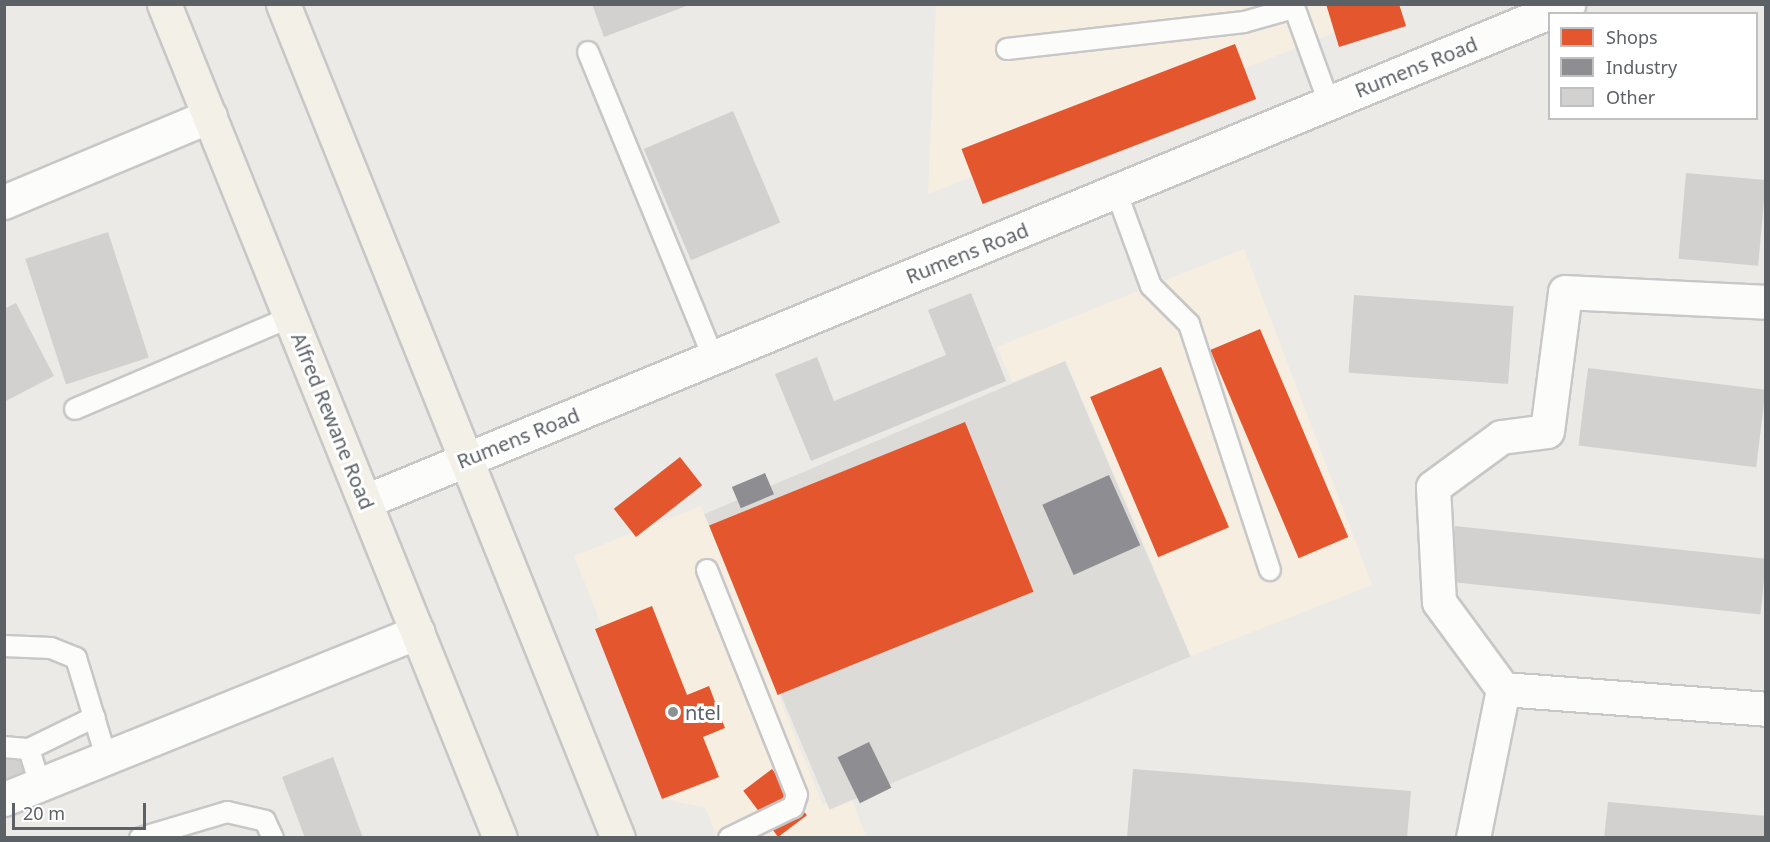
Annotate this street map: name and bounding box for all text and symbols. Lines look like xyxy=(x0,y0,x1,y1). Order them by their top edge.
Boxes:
legend xyxy=(1548,12,1758,120)
text: Shops xyxy=(1606,25,1658,49)
street label: Rumens Road xyxy=(1351,32,1481,102)
text: Industry xyxy=(1606,55,1677,79)
text: Other xyxy=(1606,85,1655,109)
street label: Rumens Road xyxy=(902,218,1032,288)
street label: Alfred Rewane Road xyxy=(287,329,379,513)
street label: Rumens Road xyxy=(453,403,583,473)
place label: ntel xyxy=(685,700,721,724)
marker: ntel xyxy=(666,705,680,719)
scale bar xyxy=(15,791,148,829)
text: 20 m xyxy=(23,801,65,825)

